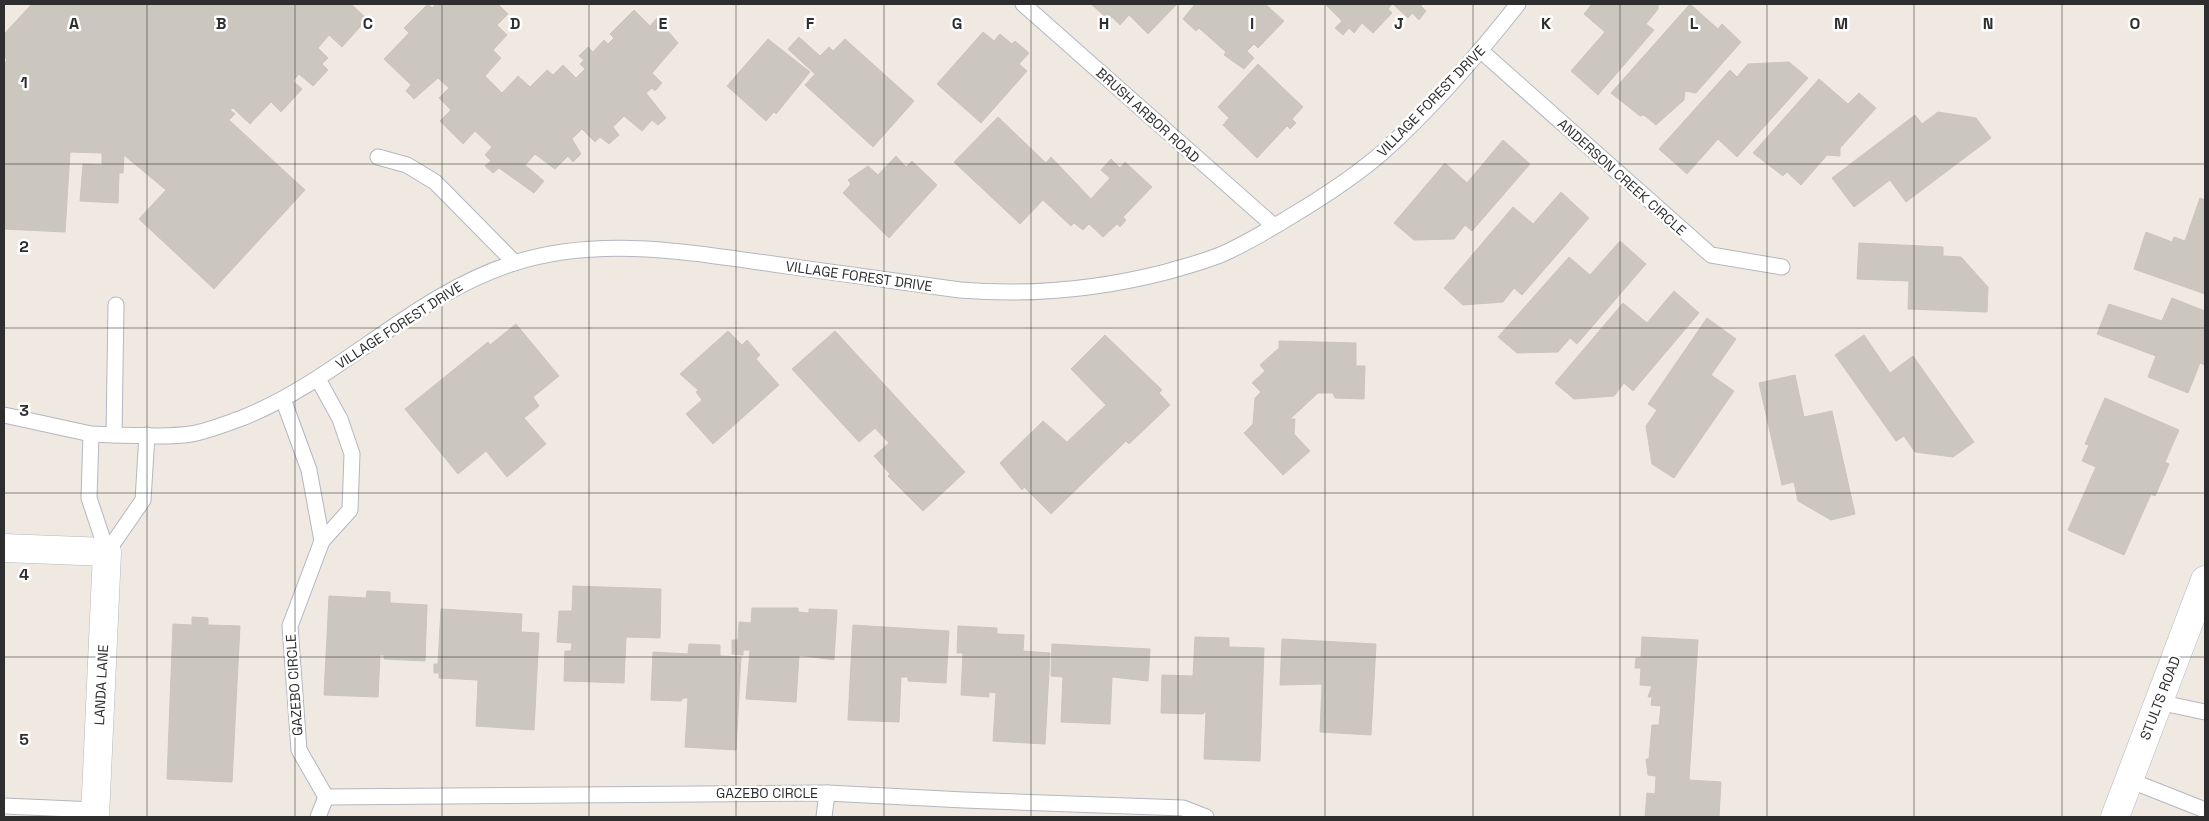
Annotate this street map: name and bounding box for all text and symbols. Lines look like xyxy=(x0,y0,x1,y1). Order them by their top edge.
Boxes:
text: A xyxy=(69,13,79,34)
text: B xyxy=(216,13,226,34)
text: C xyxy=(363,13,373,34)
text: D xyxy=(510,13,520,34)
text: E xyxy=(659,13,668,34)
text: F xyxy=(806,13,815,34)
text: G xyxy=(952,13,962,34)
text: H xyxy=(1099,13,1109,34)
text: I xyxy=(1250,13,1254,34)
text: J xyxy=(1394,13,1404,34)
text: K xyxy=(1541,13,1551,34)
text: L xyxy=(1690,13,1699,34)
text: M xyxy=(1834,13,1848,34)
text: N xyxy=(1983,13,1993,34)
text: O xyxy=(2130,13,2141,34)
street label: VILLAGE FOREST DRIVE xyxy=(1373,41,1489,160)
street label: BRUSH ARBOR ROAD xyxy=(1092,64,1204,166)
text: 1 xyxy=(20,72,28,93)
street label: ANDERSON CREEK CIRCLE xyxy=(1554,115,1690,239)
text: 2 xyxy=(19,236,29,257)
street label: VILLAGE FOREST DRIVE xyxy=(784,257,934,295)
street label: VILLAGE FOREST DRIVE xyxy=(332,277,466,373)
text: 3 xyxy=(19,400,29,421)
text: 4 xyxy=(19,564,29,585)
street label: GAZEBO CIRCLE xyxy=(281,633,307,737)
street label: LANDA LANE xyxy=(90,644,112,726)
street label: STULTS ROAD xyxy=(2136,653,2184,743)
text: 5 xyxy=(19,729,29,750)
street label: GAZEBO CIRCLE xyxy=(716,784,818,802)

